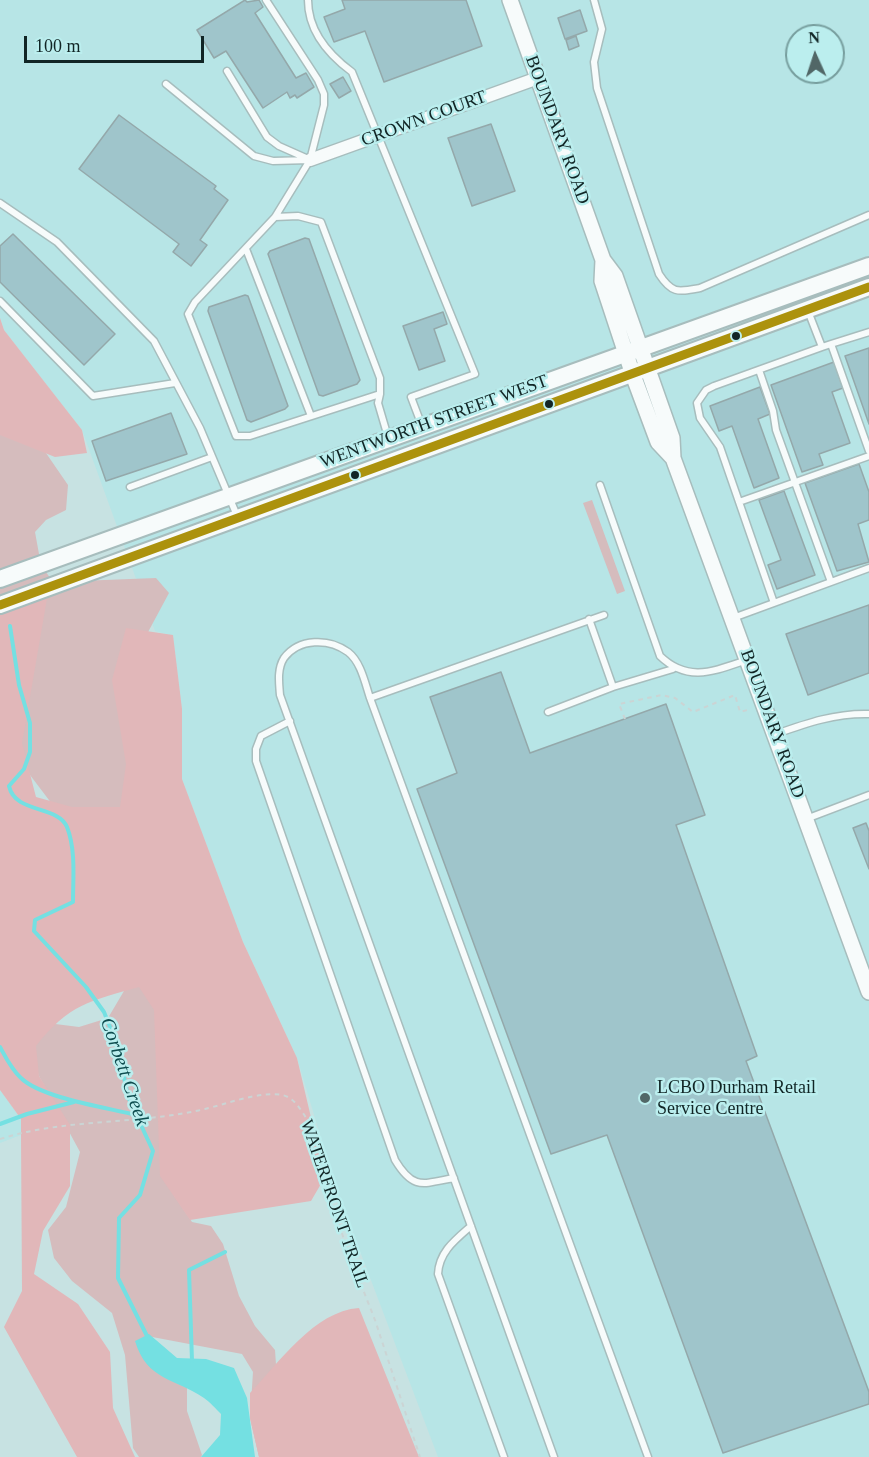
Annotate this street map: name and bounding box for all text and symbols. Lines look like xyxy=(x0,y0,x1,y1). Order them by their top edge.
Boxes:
scale bar xyxy=(27,24,207,62)
north arrow xyxy=(785,24,845,84)
text: N xyxy=(808,29,820,46)
text: 100 m xyxy=(35,36,81,56)
street label: BOUNDARY ROAD xyxy=(520,53,594,207)
street label: CROWN COURT xyxy=(359,86,489,152)
unlabelled marker xyxy=(730,330,742,342)
street label: WENTWORTH STREET WEST xyxy=(317,371,551,473)
unlabelled marker xyxy=(543,398,555,410)
unlabelled marker xyxy=(349,469,361,481)
street label: BOUNDARY ROAD xyxy=(735,647,809,801)
water label: Corbett Creek xyxy=(94,1015,154,1129)
place label: LCBO Durham Retail Service Centre xyxy=(657,1077,816,1120)
marker: LCBO Durham Retail Service Centre xyxy=(638,1091,652,1105)
street label: WATERFRONT TRAIL xyxy=(295,1117,373,1291)

